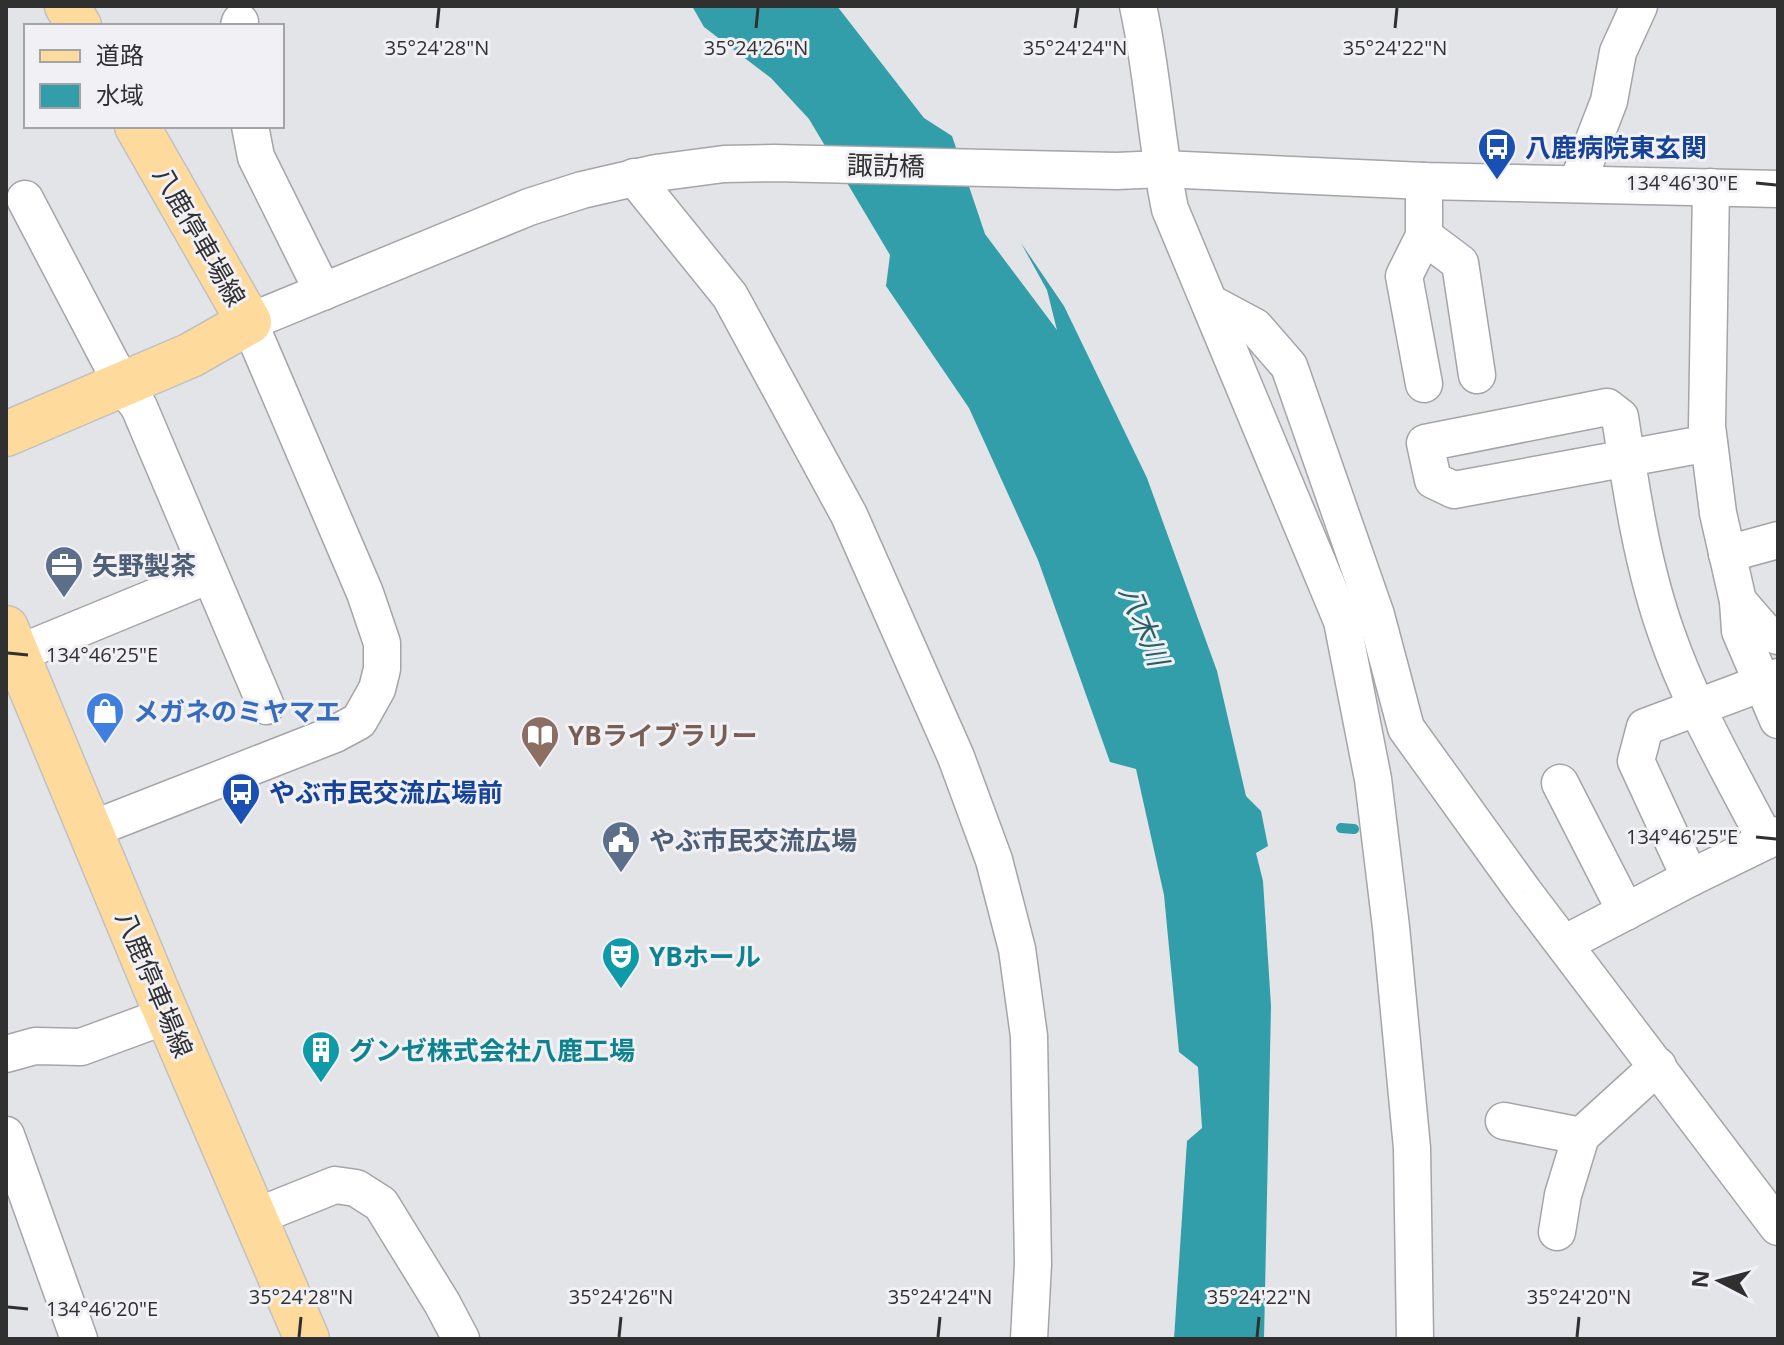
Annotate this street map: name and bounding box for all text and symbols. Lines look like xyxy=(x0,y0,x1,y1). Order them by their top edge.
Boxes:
legend xyxy=(24,24,284,128)
text: 35°24'28"N xyxy=(385,34,489,61)
text: 35°24'26"N xyxy=(704,34,808,61)
text: 35°24'24"N xyxy=(1023,34,1127,61)
text: 35°24'22"N xyxy=(1343,34,1447,61)
text: 道路 xyxy=(96,38,144,71)
text: 水域 xyxy=(96,78,144,111)
bus stop icon: 八鹿病院東玄関 xyxy=(1476,126,1518,181)
place label: 八鹿病院東玄関 xyxy=(1525,129,1707,165)
street label: 諏訪橋 xyxy=(847,146,925,184)
street label: 八鹿停車場線 xyxy=(145,159,255,313)
text: 134°46'30"E xyxy=(1626,169,1738,196)
office icon: 矢野製茶 xyxy=(43,544,85,599)
place label: 矢野製茶 xyxy=(92,547,196,583)
water label: 八木川 xyxy=(1112,579,1179,674)
text: 134°46'25"E xyxy=(46,641,158,668)
shop icon: メガネのミヤマエ xyxy=(84,690,126,745)
place label: メガネのミヤマエ xyxy=(133,693,341,729)
library icon: YBライブラリー xyxy=(519,714,561,769)
place label: YBライブラリー xyxy=(568,717,758,753)
bus stop icon: やぶ市民交流広場前 xyxy=(220,771,262,826)
place label: やぶ市民交流広場前 xyxy=(269,774,503,810)
public building icon: やぶ市民交流広場 xyxy=(600,819,642,874)
place label: やぶ市民交流広場 xyxy=(649,822,857,858)
text: 134°46'25"E xyxy=(1626,823,1738,850)
street label: 八鹿停車場線 xyxy=(108,905,202,1063)
theatre icon: YBホール xyxy=(600,935,642,990)
place label: YBホール xyxy=(649,938,761,974)
building icon: グンゼ株式会社八鹿工場 xyxy=(300,1029,342,1084)
place label: グンゼ株式会社八鹿工場 xyxy=(349,1032,635,1068)
north arrow xyxy=(1680,1241,1760,1321)
text: N xyxy=(1683,1268,1715,1289)
text: 35°24'28"N xyxy=(249,1283,353,1310)
text: 35°24'26"N xyxy=(569,1283,673,1310)
text: 35°24'24"N xyxy=(888,1283,992,1310)
text: 35°24'22"N xyxy=(1207,1283,1311,1310)
text: 35°24'20"N xyxy=(1527,1283,1631,1310)
text: 134°46'20"E xyxy=(46,1295,158,1322)

